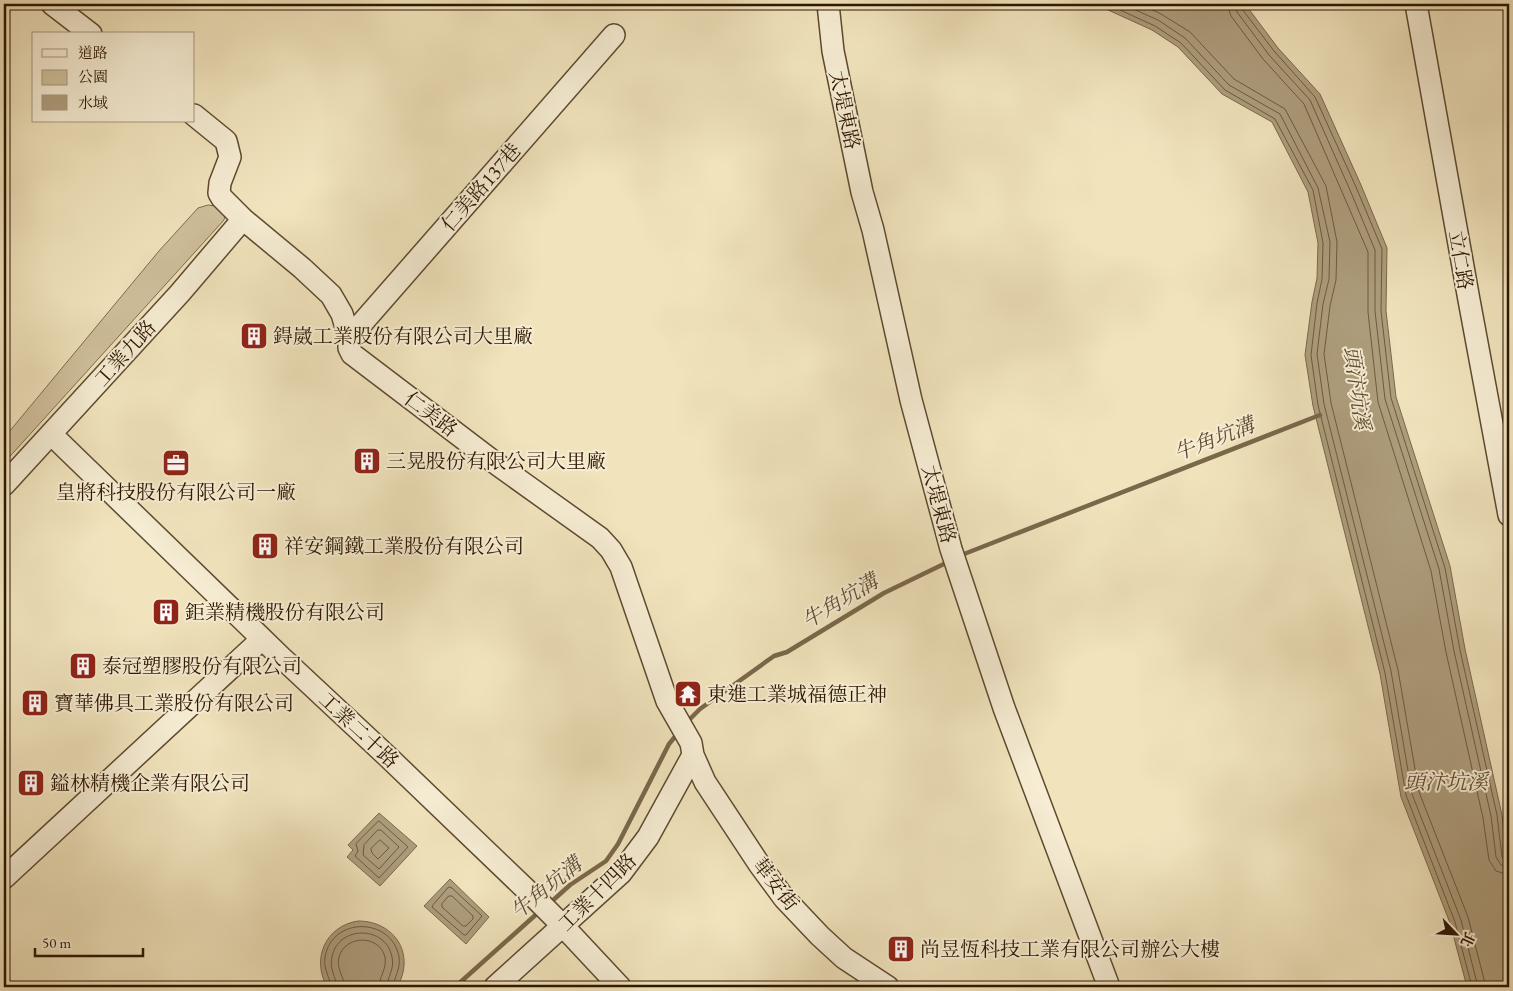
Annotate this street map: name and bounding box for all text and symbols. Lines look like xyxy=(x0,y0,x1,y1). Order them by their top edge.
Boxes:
legend xyxy=(32,32,195,122)
text: 道路 xyxy=(78,43,108,62)
text: 公園 xyxy=(78,67,108,86)
street label: 太堤東路 xyxy=(824,68,866,152)
text: 水域 xyxy=(78,93,108,112)
street label: 仁美路137巷 xyxy=(435,137,527,237)
street label: 立仁路 xyxy=(1443,228,1479,292)
street label: 工業九路 xyxy=(89,315,161,391)
building icon: 鍀崴工業股份有限公司大里廠 xyxy=(239,321,269,351)
place label: 鍀崴工業股份有限公司大里廠 xyxy=(273,323,533,349)
water label: 頭汴坑溪 xyxy=(1338,344,1377,433)
street label: 仁美路 xyxy=(399,386,463,442)
water label: 牛角坑溝 xyxy=(1170,410,1261,466)
building icon: 三晃股份有限公司大里廠 xyxy=(352,446,382,476)
office icon: 皇將科技股份有限公司一廠 xyxy=(161,448,191,478)
place label: 三晃股份有限公司大里廠 xyxy=(386,448,606,474)
street label: 太堤東路 xyxy=(916,462,962,546)
place label: 皇將科技股份有限公司一廠 xyxy=(56,479,296,505)
building icon: 祥安鋼鐵工業股份有限公司 xyxy=(250,531,280,561)
place label: 祥安鋼鐵工業股份有限公司 xyxy=(284,533,524,559)
water label: 牛角坑溝 xyxy=(797,566,885,634)
building icon: 鉅業精機股份有限公司 xyxy=(151,597,181,627)
place label: 鉅業精機股份有限公司 xyxy=(185,599,385,625)
building icon: 泰冠塑膠股份有限公司 xyxy=(68,651,98,681)
place label: 泰冠塑膠股份有限公司 xyxy=(102,653,302,679)
temple icon: 東進工業城福德正神 xyxy=(673,679,703,709)
place label: 東進工業城福德正神 xyxy=(707,681,887,707)
street label: 工業二十路 xyxy=(314,686,404,774)
building icon: 寶華佛具工業股份有限公司 xyxy=(20,688,50,718)
place label: 寶華佛具工業股份有限公司 xyxy=(54,690,294,716)
building icon: 鎰林精機企業有限公司 xyxy=(16,768,46,798)
water label: 頭汴坑溪 xyxy=(1404,768,1490,795)
place label: 鎰林精機企業有限公司 xyxy=(50,770,250,796)
street label: 工業十四路 xyxy=(552,847,642,937)
water label: 牛角坑溝 xyxy=(505,849,589,925)
street label: 華安街 xyxy=(747,852,805,916)
north arrow xyxy=(1430,908,1480,958)
scale bar xyxy=(35,926,142,958)
text: 北 xyxy=(1457,929,1479,950)
text: 50 m xyxy=(42,933,71,952)
building icon: 尚昱恆科技工業有限公司辦公大樓 xyxy=(886,934,916,964)
place label: 尚昱恆科技工業有限公司辦公大樓 xyxy=(920,936,1220,962)

